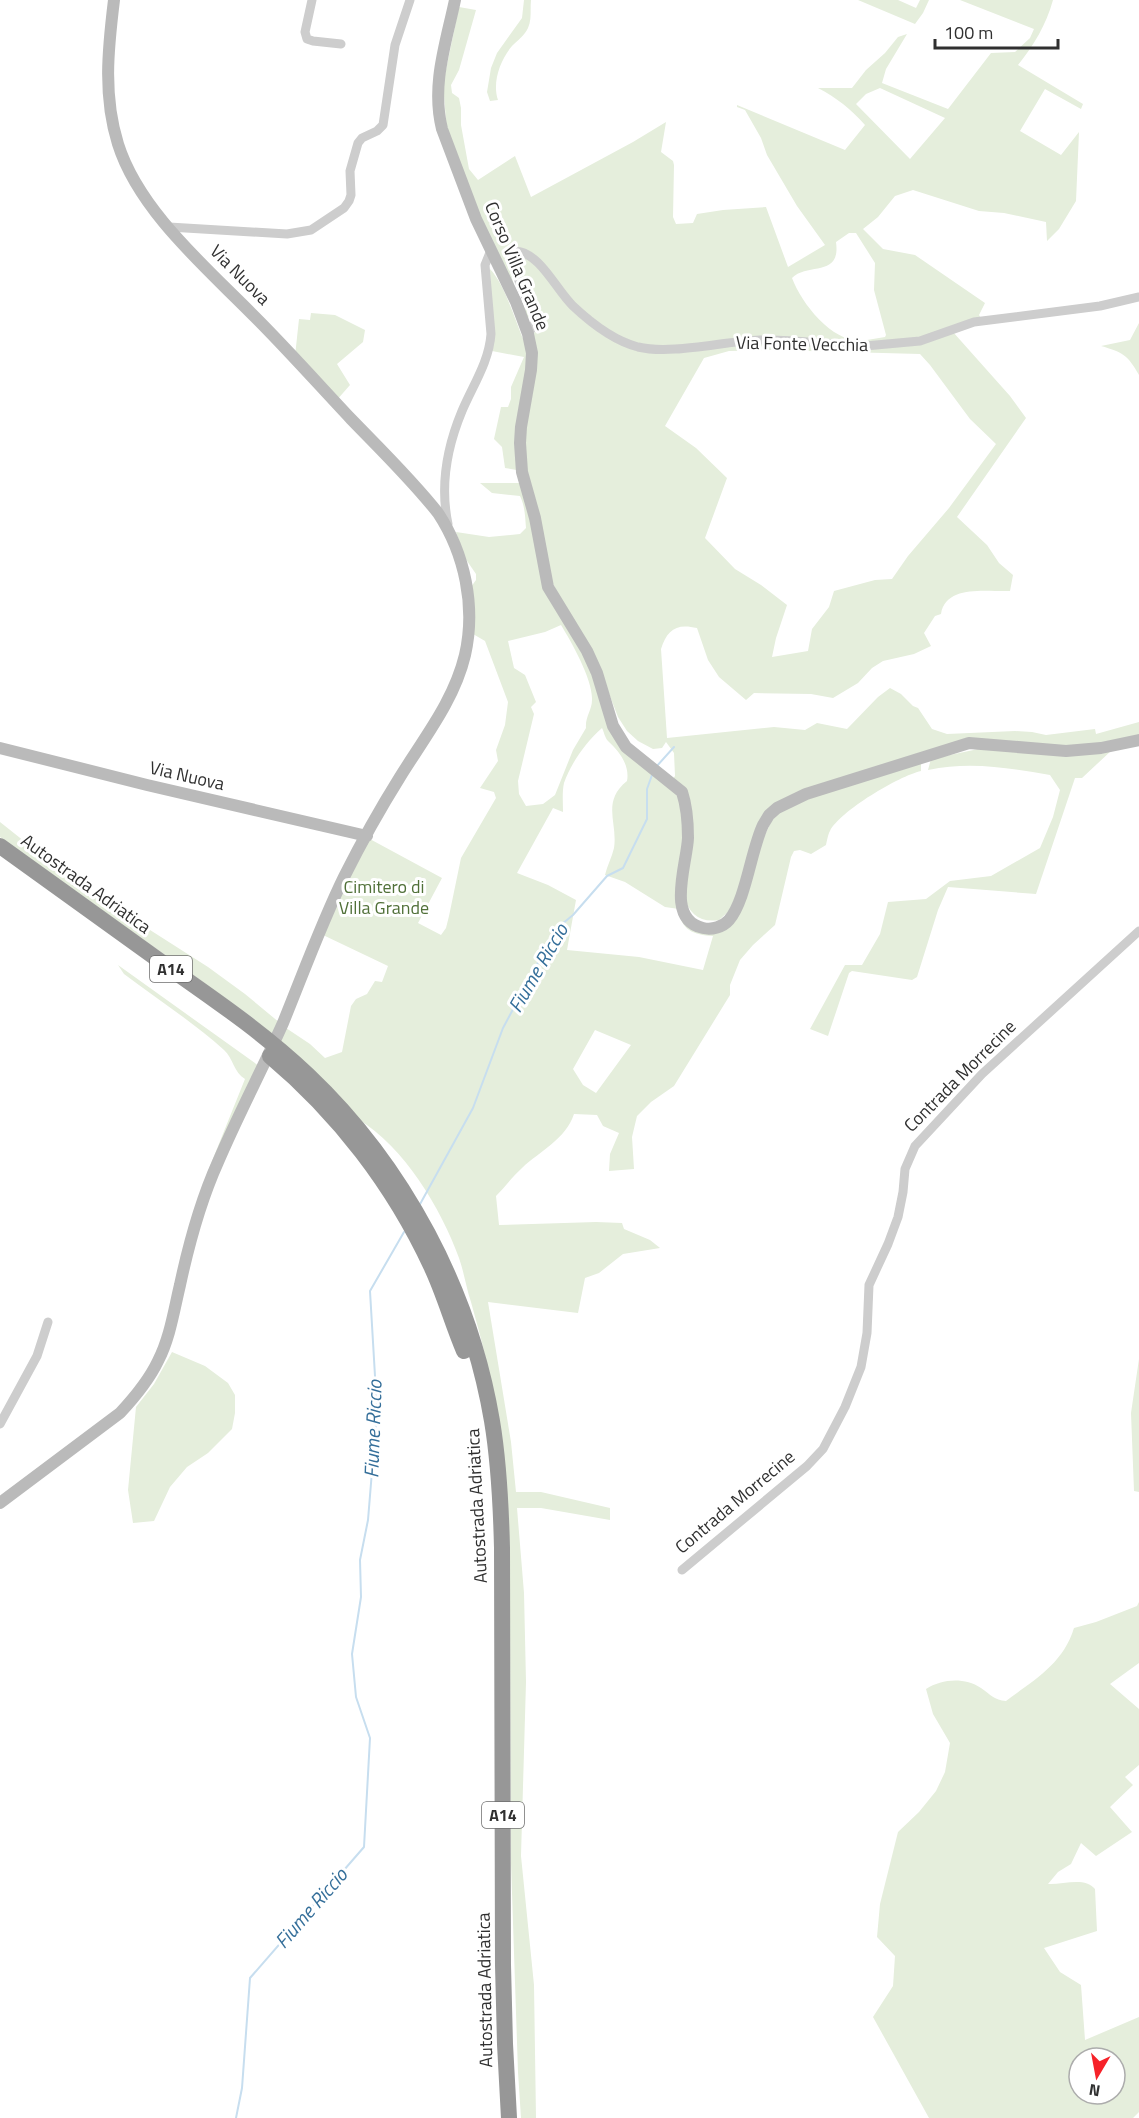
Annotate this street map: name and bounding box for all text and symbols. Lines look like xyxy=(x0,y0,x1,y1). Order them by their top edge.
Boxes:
scale bar xyxy=(935,12,1058,50)
text: 100 m xyxy=(944,19,993,46)
street label: Corso Villa Grande xyxy=(478,197,557,334)
street label: Via Nuova xyxy=(204,238,277,311)
street label: Via Fonte Vecchia xyxy=(736,329,868,358)
street label: Via Nuova xyxy=(147,754,227,797)
street label: Autostrada Adriatica xyxy=(16,827,157,940)
park label: Cimitero di Villa Grande xyxy=(339,873,429,921)
water label: Fiume Riccio xyxy=(500,916,576,1018)
road number: A14 xyxy=(150,956,192,982)
street label: Contrada Morrecine xyxy=(897,1013,1022,1138)
water label: Fiume Riccio xyxy=(355,1378,390,1479)
street label: Autostrada Adriatica xyxy=(459,1428,494,1584)
street label: Contrada Morrecine xyxy=(669,1443,801,1560)
road number: A14 xyxy=(482,1802,524,1828)
water label: Fiume Riccio xyxy=(267,1860,355,1955)
street label: Autostrada Adriatica xyxy=(470,1912,499,2068)
north arrow xyxy=(1067,2046,1127,2106)
text: N xyxy=(1087,2078,1102,2104)

